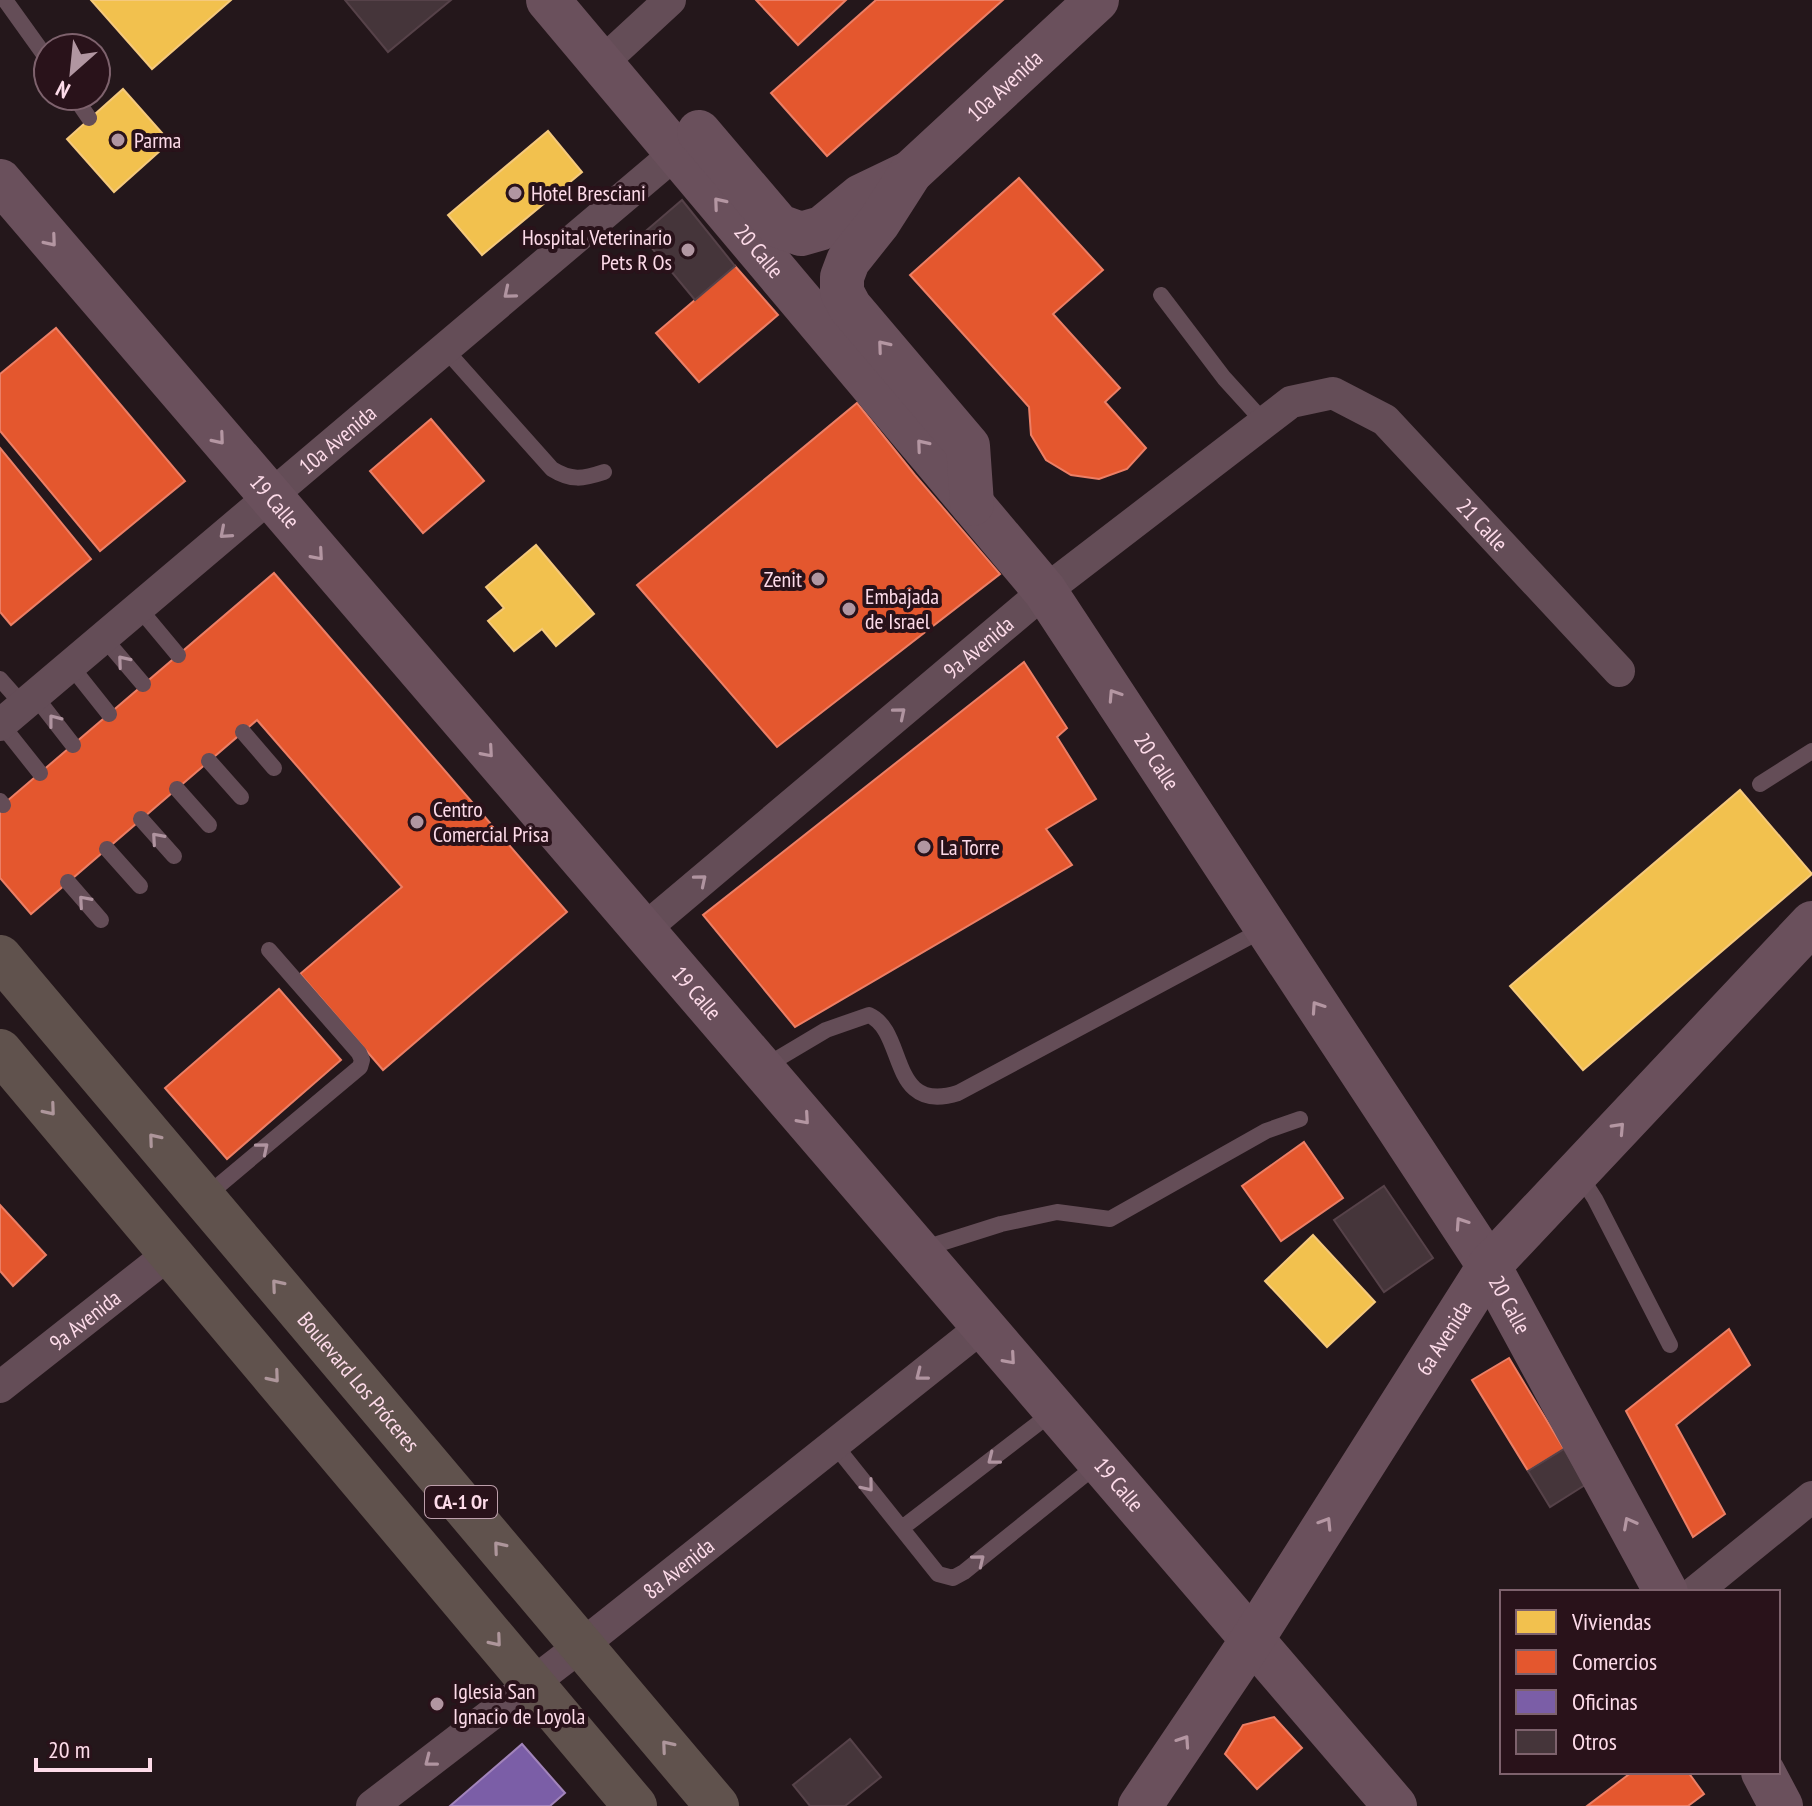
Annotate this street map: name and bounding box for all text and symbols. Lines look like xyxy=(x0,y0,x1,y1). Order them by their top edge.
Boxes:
north arrow xyxy=(32,32,112,112)
street label: 10a Avenida xyxy=(961,44,1048,127)
text: N xyxy=(51,75,75,105)
place label: Parma xyxy=(134,126,181,154)
marker: Parma xyxy=(109,131,127,149)
place label: Hotel Bresciani xyxy=(531,179,646,207)
marker: Hotel Bresciani xyxy=(506,184,524,202)
one-way arrow xyxy=(714,198,729,212)
street label: 20 Calle xyxy=(728,218,790,284)
place label: Hospital Veterinario Pets R Os xyxy=(522,223,672,276)
one-way arrow xyxy=(41,232,55,246)
marker: Hospital Veterinario Pets R Os xyxy=(679,241,697,259)
one-way arrow xyxy=(504,283,518,298)
one-way arrow xyxy=(878,341,893,355)
street label: 10a Avenida xyxy=(293,399,382,480)
one-way arrow xyxy=(209,430,224,444)
one-way arrow xyxy=(917,440,932,454)
street label: 19 Calle xyxy=(244,468,306,534)
street label: 21 Calle xyxy=(1451,492,1514,557)
one-way arrow xyxy=(219,523,234,538)
one-way arrow xyxy=(308,546,323,561)
place label: Zenit xyxy=(764,565,802,593)
marker: Zenit xyxy=(809,570,827,588)
place label: Embajada de Israel xyxy=(865,582,939,635)
marker: Embajada de Israel xyxy=(840,600,858,618)
street label: 9a Avenida xyxy=(938,610,1019,685)
one-way arrow xyxy=(118,655,133,670)
one-way arrow xyxy=(1108,689,1123,704)
one-way arrow xyxy=(891,708,905,723)
one-way arrow xyxy=(49,714,63,729)
street label: 20 Calle xyxy=(1128,727,1186,795)
one-way arrow xyxy=(478,743,493,758)
place label: Centro Comercial Prisa xyxy=(433,795,549,848)
marker: Centro Comercial Prisa xyxy=(408,813,426,831)
one-way arrow xyxy=(153,832,167,847)
place label: La Torre xyxy=(940,833,1000,861)
marker: La Torre xyxy=(915,838,933,856)
one-way arrow xyxy=(692,875,707,890)
one-way arrow xyxy=(80,896,94,911)
street label: 19 Calle xyxy=(666,960,728,1026)
one-way arrow xyxy=(1312,1001,1327,1015)
one-way arrow xyxy=(40,1101,55,1116)
one-way arrow xyxy=(794,1110,808,1125)
one-way arrow xyxy=(1610,1123,1625,1137)
one-way arrow xyxy=(149,1133,164,1148)
one-way arrow xyxy=(254,1143,269,1158)
one-way arrow xyxy=(1455,1218,1470,1232)
street label: 20 Calle xyxy=(1483,1270,1537,1339)
one-way arrow xyxy=(272,1280,287,1294)
street label: 9a Avenida xyxy=(44,1283,126,1357)
street label: 6a Avenida xyxy=(1409,1295,1478,1380)
street label: Boulevard Los Próceres xyxy=(292,1306,426,1458)
one-way arrow xyxy=(1000,1349,1014,1364)
one-way arrow xyxy=(916,1365,930,1380)
one-way arrow xyxy=(264,1368,279,1383)
one-way arrow xyxy=(987,1449,1002,1463)
street label: 19 Calle xyxy=(1088,1452,1150,1517)
one-way arrow xyxy=(858,1477,873,1491)
road number: CA-1 Or xyxy=(425,1486,497,1518)
one-way arrow xyxy=(1316,1517,1331,1532)
one-way arrow xyxy=(1623,1517,1638,1532)
street label: 8a Avenida xyxy=(637,1531,720,1605)
one-way arrow xyxy=(494,1542,509,1557)
one-way arrow xyxy=(970,1555,984,1570)
legend xyxy=(1500,1590,1780,1774)
text: Viviendas xyxy=(1571,1606,1651,1637)
one-way arrow xyxy=(486,1631,501,1646)
text: Comercios xyxy=(1572,1646,1657,1677)
place label: Iglesia San Ignacio de Loyola xyxy=(453,1677,585,1730)
text: Oficinas xyxy=(1572,1686,1638,1717)
marker: Iglesia San Ignacio de Loyola xyxy=(428,1695,446,1713)
scale bar xyxy=(36,1722,150,1772)
text: Otros xyxy=(1572,1726,1617,1757)
text: 20 m xyxy=(48,1734,90,1765)
one-way arrow xyxy=(1174,1735,1189,1750)
one-way arrow xyxy=(662,1741,677,1756)
one-way arrow xyxy=(425,1752,439,1766)

